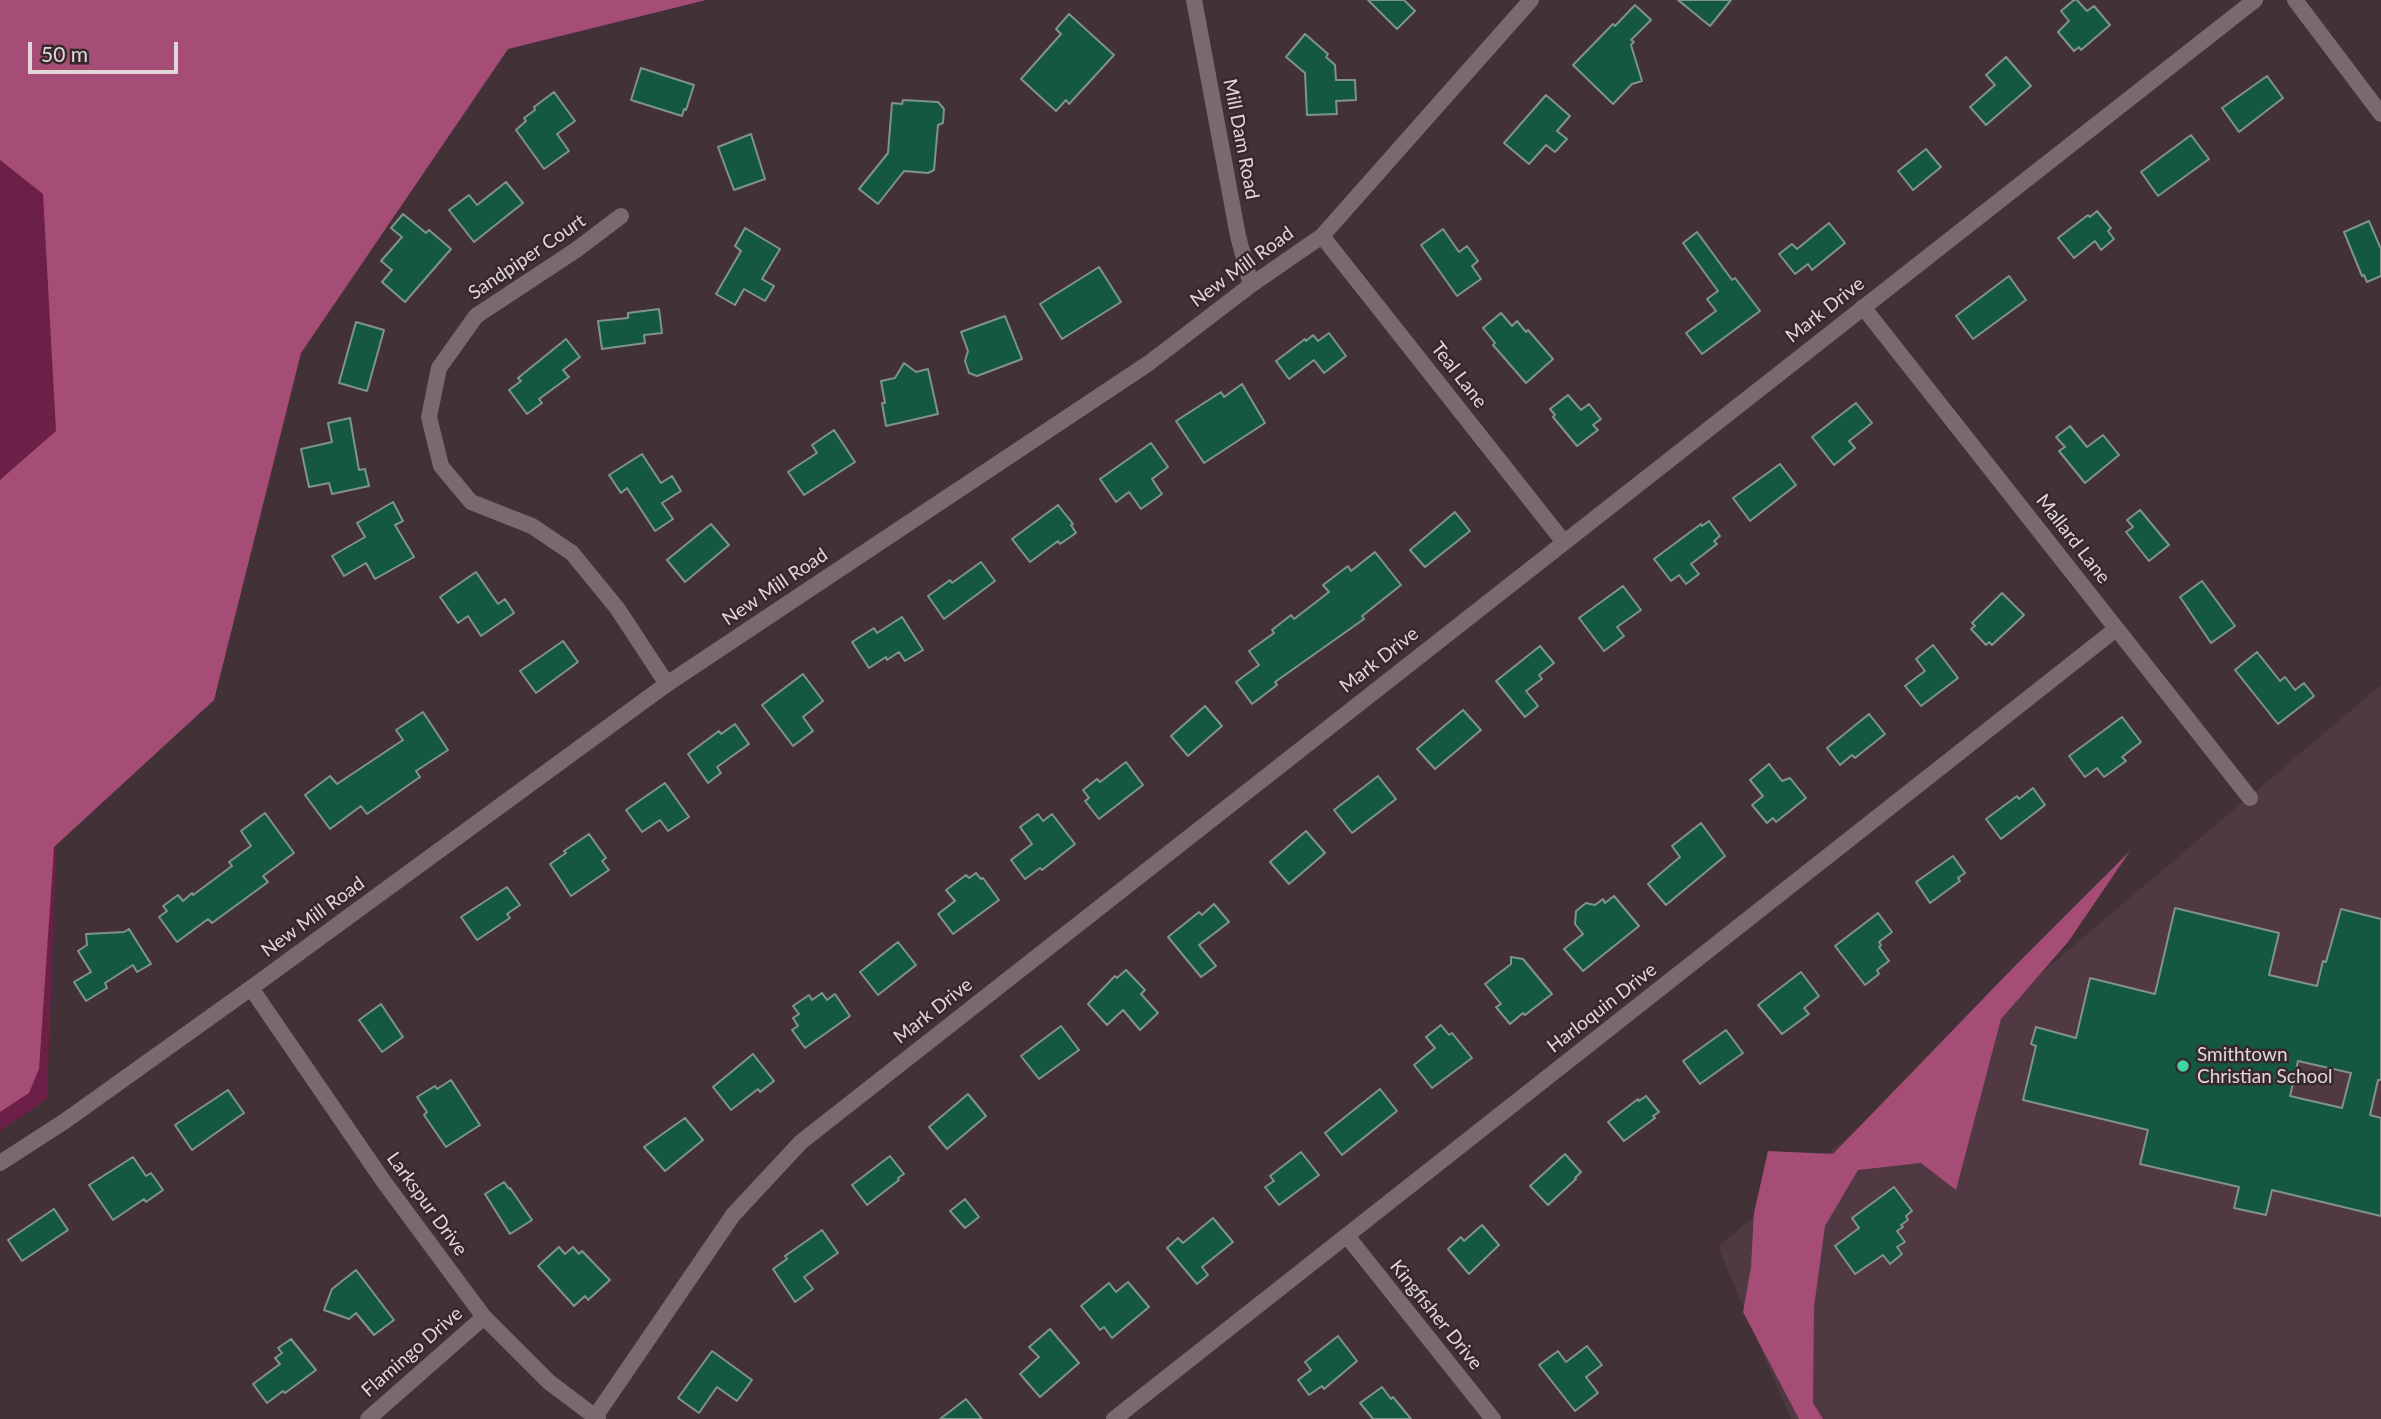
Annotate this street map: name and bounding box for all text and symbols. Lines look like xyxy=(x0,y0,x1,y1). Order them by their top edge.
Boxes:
scale bar xyxy=(32,28,182,72)
text: 50 m xyxy=(41,41,88,66)
street label: Mill Dam Road xyxy=(1218,77,1264,201)
street label: Sandpiper Court xyxy=(464,209,590,305)
street label: New Mill Road xyxy=(1186,222,1298,312)
street label: Mark Drive xyxy=(1781,272,1869,348)
street label: Teal Lane xyxy=(1426,337,1492,413)
street label: Mallard Lane xyxy=(2031,490,2115,588)
street label: New Mill Road xyxy=(718,543,832,631)
street label: Mark Drive xyxy=(1335,622,1423,698)
street label: New Mill Road xyxy=(257,872,369,962)
street label: Harloquin Drive xyxy=(1543,958,1661,1058)
street label: Mark Drive xyxy=(889,973,977,1049)
place label: Smithtown Christian School xyxy=(2197,1044,2333,1088)
marker: Smithtown Christian School xyxy=(2175,1058,2191,1074)
street label: Larkspur Drive xyxy=(382,1148,472,1260)
street label: Kingfisher Drive xyxy=(1385,1256,1487,1374)
street label: Flamingo Drive xyxy=(357,1302,467,1402)

